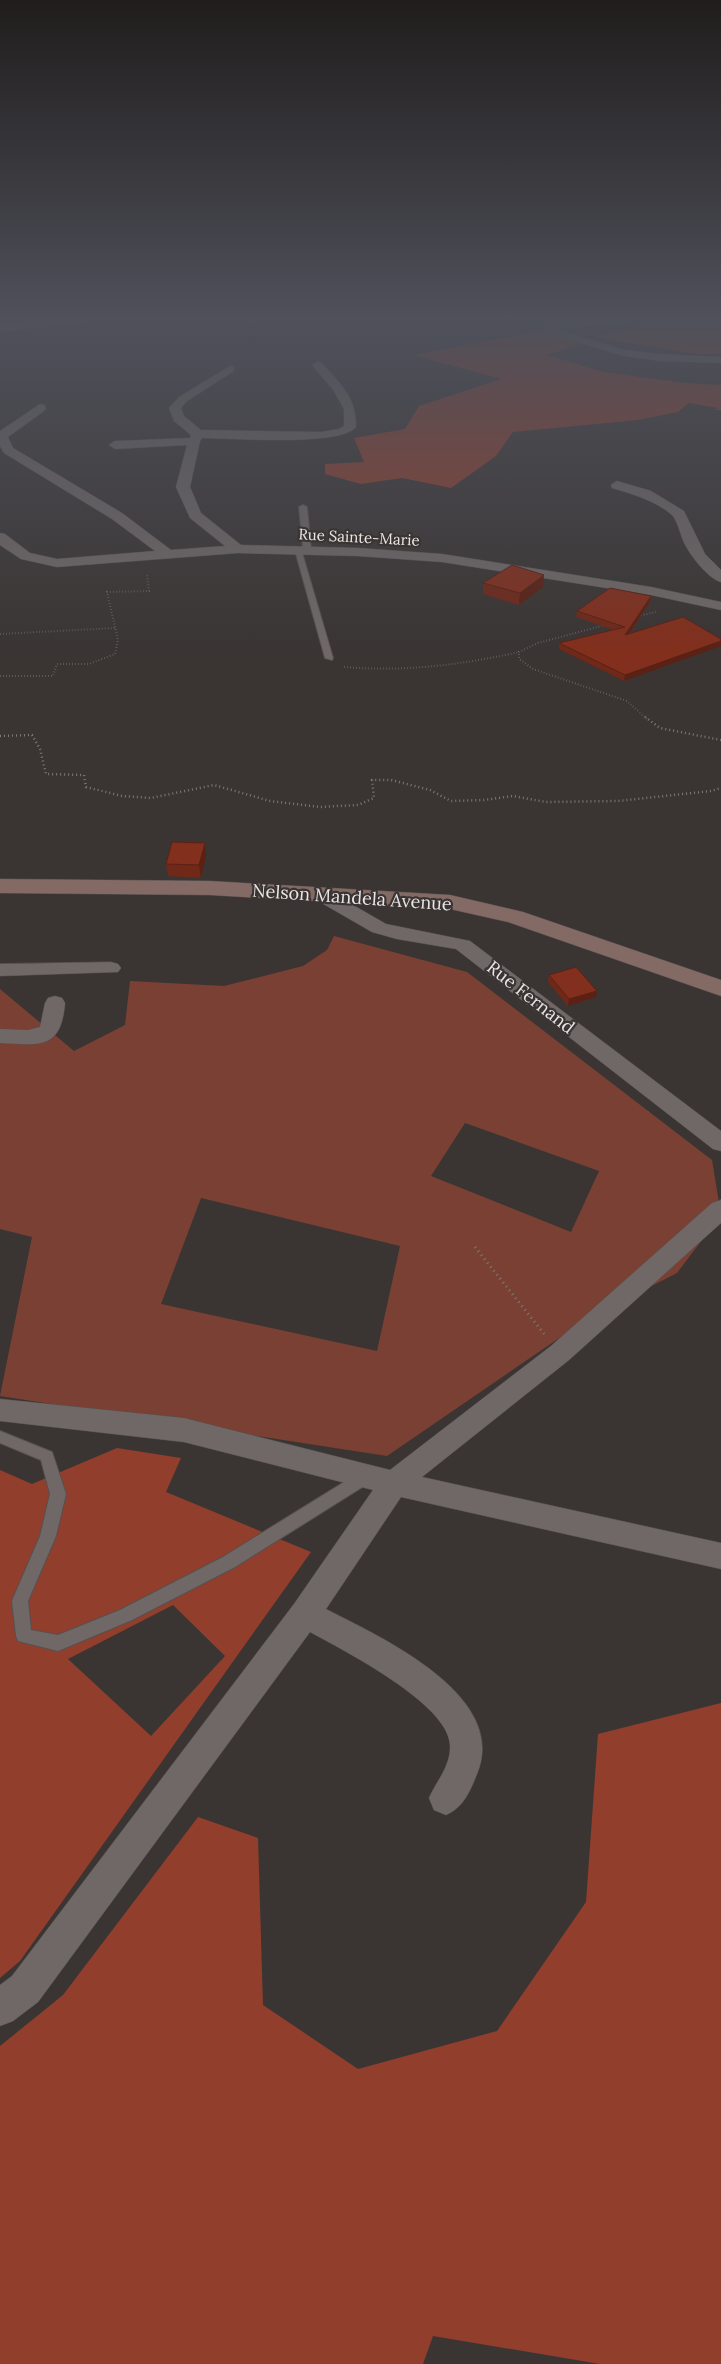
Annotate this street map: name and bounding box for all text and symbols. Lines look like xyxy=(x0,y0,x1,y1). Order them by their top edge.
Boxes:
street label: Rue Sainte-Marie xyxy=(298,524,420,550)
street label: Nelson Mandela Avenue xyxy=(251,879,453,915)
street label: Rue Fernand xyxy=(482,955,580,1039)

